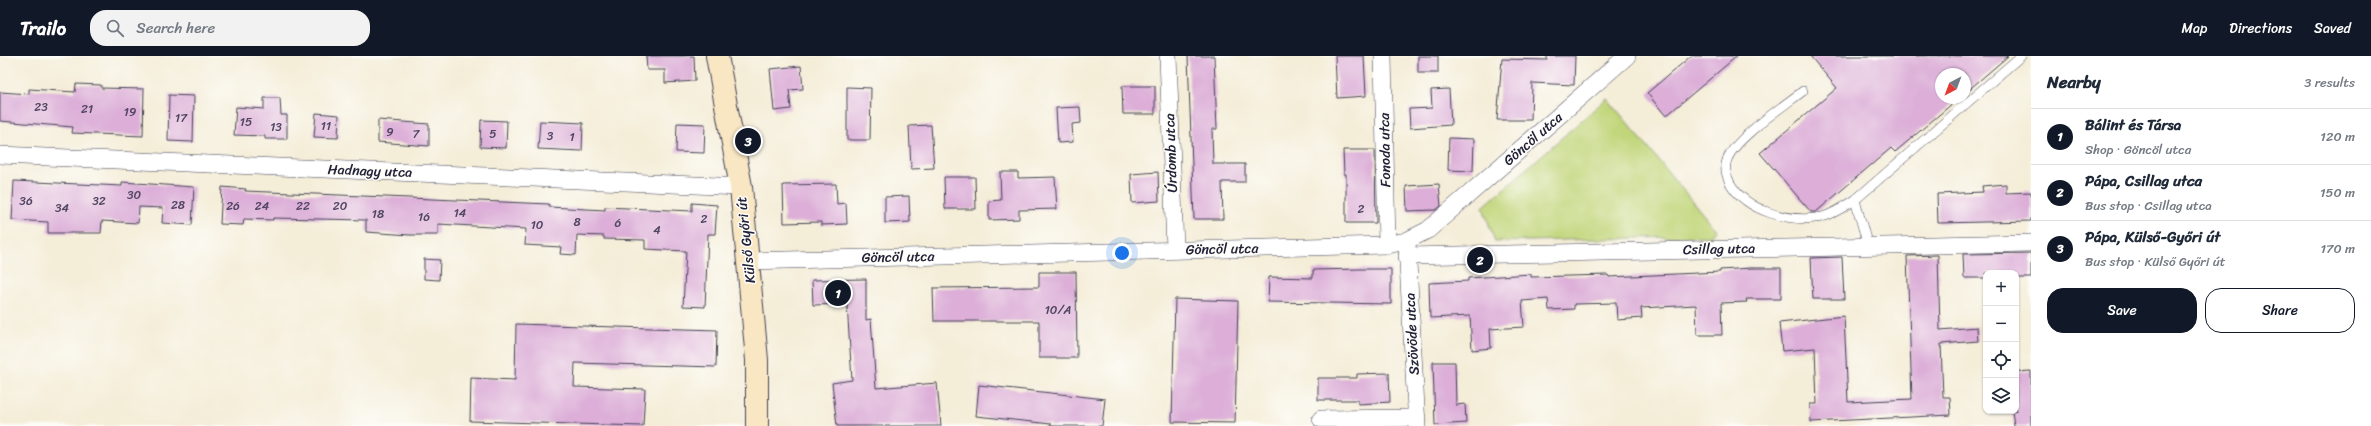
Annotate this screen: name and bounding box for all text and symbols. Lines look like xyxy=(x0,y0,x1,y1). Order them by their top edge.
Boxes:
search box xyxy=(90,10,370,46)
text: Trailo xyxy=(20,12,66,45)
text: Search here xyxy=(136,15,215,41)
text: Map xyxy=(2181,16,2207,41)
text: Directions xyxy=(2229,16,2292,41)
text: Saved xyxy=(2314,16,2351,41)
icon: search xyxy=(104,17,126,39)
text: Nearby xyxy=(2047,67,2101,97)
north arrow xyxy=(1935,68,1971,104)
text: 3 results xyxy=(2304,71,2355,94)
house number: 23 xyxy=(34,96,48,118)
house number: 21 xyxy=(81,98,93,120)
house number: 19 xyxy=(124,101,136,123)
street label: Göncöl utca xyxy=(1497,105,1569,172)
house number: 17 xyxy=(175,107,188,129)
house number: 15 xyxy=(240,111,252,133)
street label: Fonoda utca xyxy=(1372,112,1398,188)
text: Bálint és Társa xyxy=(2085,112,2181,138)
street label: Úrdomb utca xyxy=(1157,113,1185,193)
house number: 11 xyxy=(321,115,331,137)
house number: 13 xyxy=(270,116,282,138)
house number: 9 xyxy=(386,121,394,143)
house number: 7 xyxy=(413,123,421,145)
house number: 5 xyxy=(489,123,497,145)
house number: 3 xyxy=(547,125,554,147)
text: 1 xyxy=(2057,125,2063,148)
text: 120 m xyxy=(2320,125,2355,148)
house number: 1 xyxy=(569,126,575,148)
pin: 3 xyxy=(735,126,761,156)
text: Shop · Göncöl utca xyxy=(2085,138,2191,161)
street label: Hadnagy utca xyxy=(327,157,413,185)
text: Pápa, Csillag utca xyxy=(2085,168,2202,194)
text: 2 xyxy=(2056,181,2064,204)
text: 150 m xyxy=(2320,181,2355,204)
house number: 30 xyxy=(127,184,141,206)
house number: 36 xyxy=(19,190,33,212)
house number: 32 xyxy=(92,190,106,212)
house number: 28 xyxy=(171,194,185,216)
text: Bus stop · Csillag utca xyxy=(2085,194,2212,217)
house number: 26 xyxy=(226,195,240,217)
house number: 24 xyxy=(255,195,270,217)
house number: 22 xyxy=(296,195,310,217)
house number: 20 xyxy=(333,195,348,217)
street label: Külső Győri út xyxy=(729,195,763,285)
house number: 34 xyxy=(55,197,70,219)
house number: 2 xyxy=(1358,198,1365,220)
house number: 14 xyxy=(454,202,467,224)
house number: 18 xyxy=(372,203,384,225)
house number: 16 xyxy=(418,206,430,228)
house number: 2 xyxy=(701,208,708,230)
house number: 8 xyxy=(573,211,581,233)
house number: 6 xyxy=(615,212,622,234)
house number: 10 xyxy=(531,214,544,236)
house number: 4 xyxy=(653,219,661,241)
text: Pápa, Külső-Győri út xyxy=(2085,224,2220,250)
street label: Göncöl utca xyxy=(1185,236,1260,262)
street label: Csillag utca xyxy=(1683,236,1755,262)
text: 3 xyxy=(2056,237,2064,260)
text: 170 m xyxy=(2320,237,2355,260)
your location xyxy=(1112,243,1132,263)
street label: Göncöl utca xyxy=(861,244,936,270)
pin: 2 xyxy=(1467,245,1493,275)
text: Bus stop · Külső Győri út xyxy=(2085,250,2225,273)
map controls xyxy=(1983,270,2019,414)
button: + xyxy=(1983,270,2019,306)
pin: 1 xyxy=(825,278,851,308)
button: Save xyxy=(2047,288,2197,333)
button: Share xyxy=(2205,288,2355,333)
street label: Szövöde utca xyxy=(1397,292,1427,376)
house number: 10/A xyxy=(1045,299,1071,321)
button: − xyxy=(1983,306,2019,342)
button: locate xyxy=(1983,342,2019,378)
button: layers xyxy=(1983,378,2019,414)

